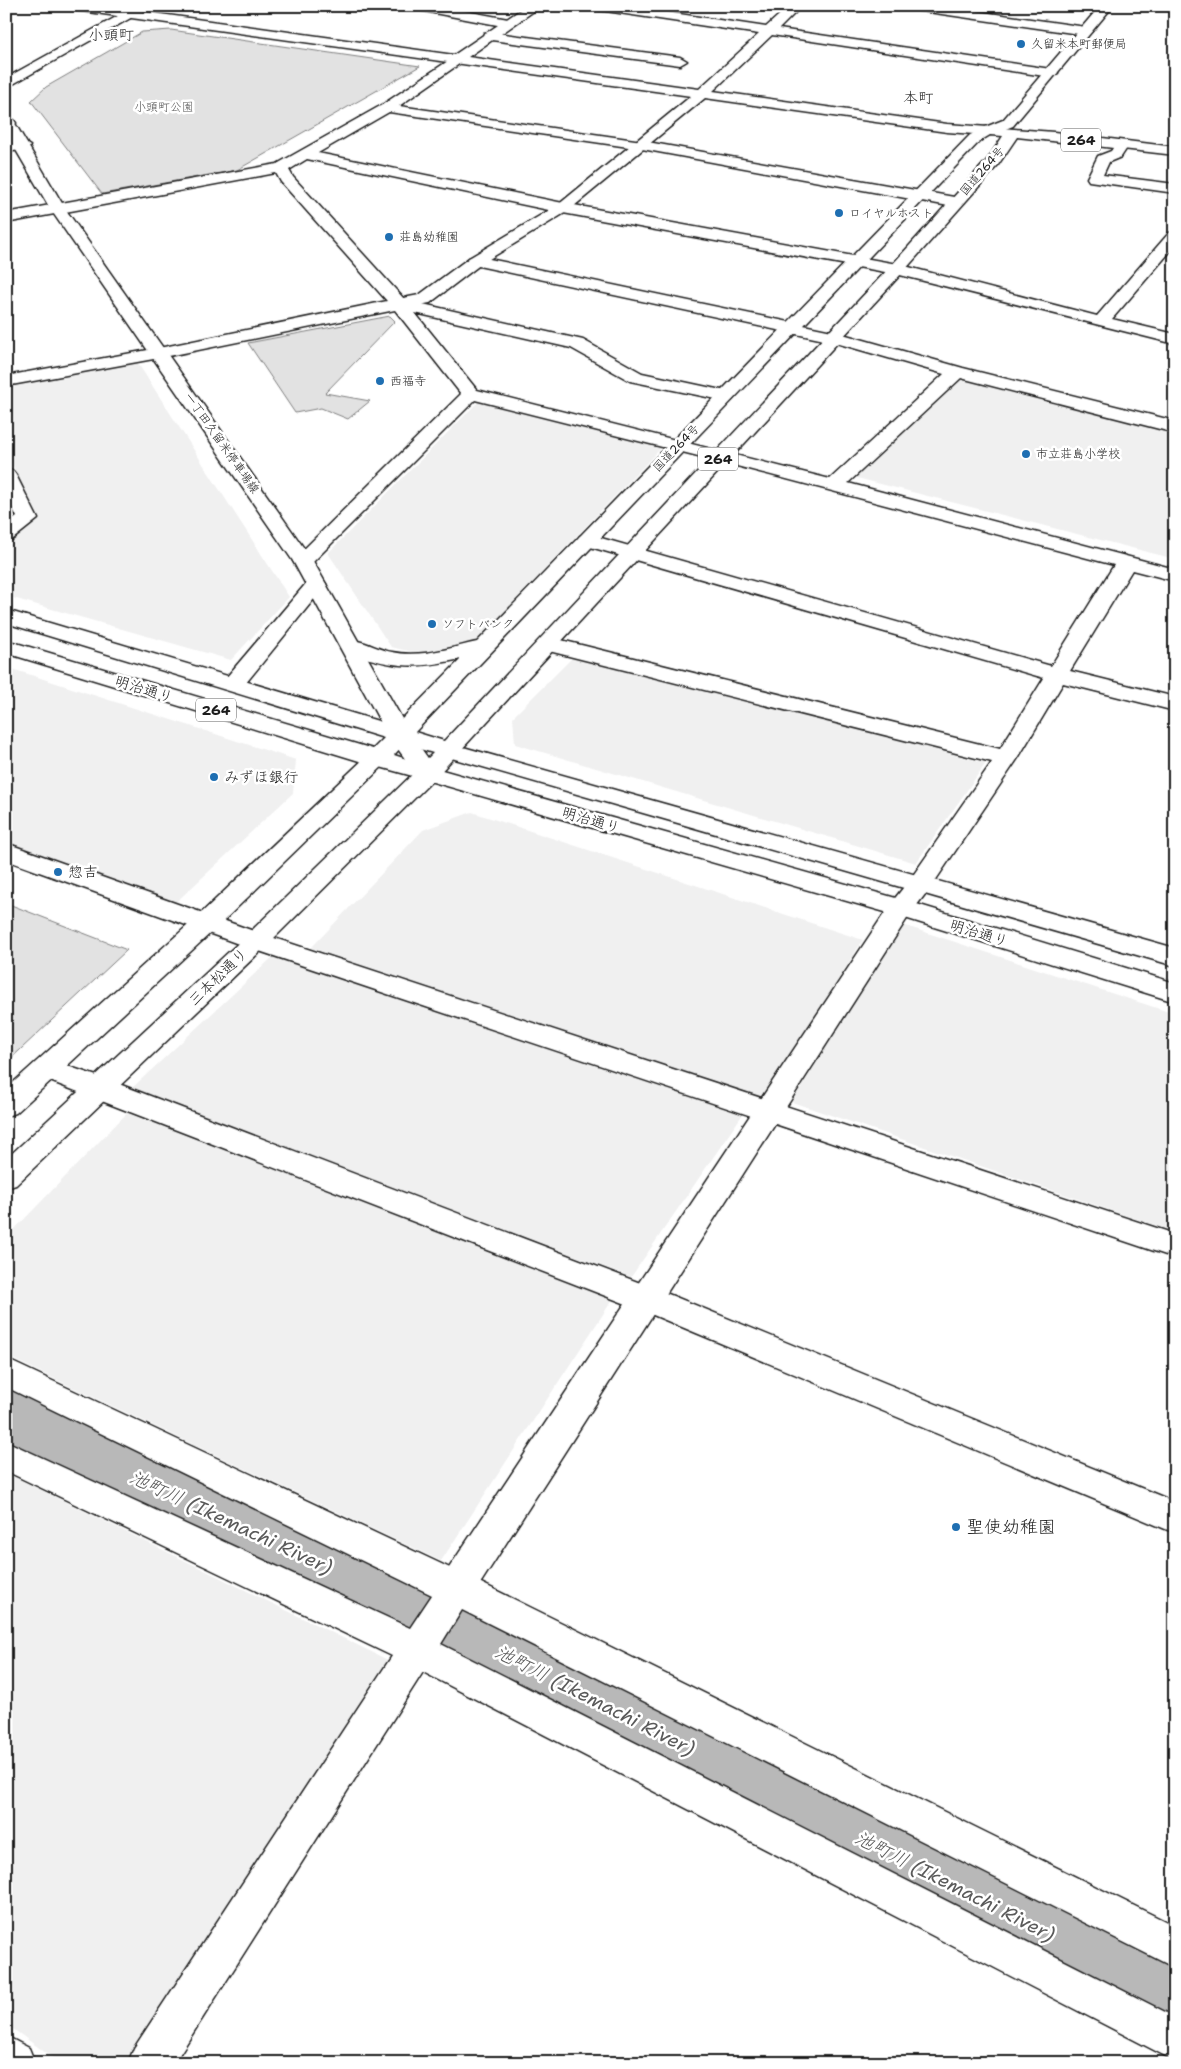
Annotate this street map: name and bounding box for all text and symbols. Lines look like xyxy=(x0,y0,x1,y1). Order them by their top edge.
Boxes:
district label: 小頭町 xyxy=(88,25,134,45)
place label: 久留米本町郵便局 xyxy=(1031,36,1127,52)
marker: 久留米本町郵便局 xyxy=(1015,38,1027,50)
district label: 本町 xyxy=(903,88,934,108)
park label: 小頭町公園 xyxy=(134,99,194,115)
road number: 264 xyxy=(1061,128,1101,152)
street label: 国道264号 xyxy=(956,143,1008,199)
place label: ロイヤルホスト xyxy=(849,205,934,221)
marker: ロイヤルホスト xyxy=(833,207,845,219)
place label: 荘島幼稚園 xyxy=(399,229,459,245)
marker: 荘島幼稚園 xyxy=(383,231,395,243)
place label: 西福寺 xyxy=(390,373,426,389)
marker: 西福寺 xyxy=(374,375,386,387)
street label: 一丁田久留米停車場線 xyxy=(181,389,263,497)
street label: 国道264号 xyxy=(649,421,703,475)
place label: 市立荘島小学校 xyxy=(1036,446,1120,462)
road number: 264 xyxy=(698,448,738,470)
marker: 市立荘島小学校 xyxy=(1020,448,1032,460)
place label: ソフトバンク xyxy=(442,616,514,632)
marker: ソフトバンク xyxy=(426,618,438,630)
street label: 明治通り xyxy=(112,671,176,707)
road number: 264 xyxy=(196,698,236,722)
place label: みずほ銀行 xyxy=(224,767,298,787)
marker: みずほ銀行 xyxy=(208,771,220,783)
street label: 明治通り xyxy=(559,802,623,838)
place label: 惣吉 xyxy=(68,862,98,882)
marker: 惣吉 xyxy=(52,866,64,878)
street label: 明治通り xyxy=(947,915,1011,951)
street label: 三本松通り xyxy=(184,944,252,1010)
water label: 池町川 (Ikemachi River) xyxy=(126,1464,337,1580)
place label: 聖使幼稚園 xyxy=(966,1515,1056,1539)
marker: 聖使幼稚園 xyxy=(950,1521,962,1533)
water label: 池町川 (Ikemachi River) xyxy=(491,1639,699,1761)
water label: 池町川 (Ikemachi River) xyxy=(851,1825,1059,1947)

